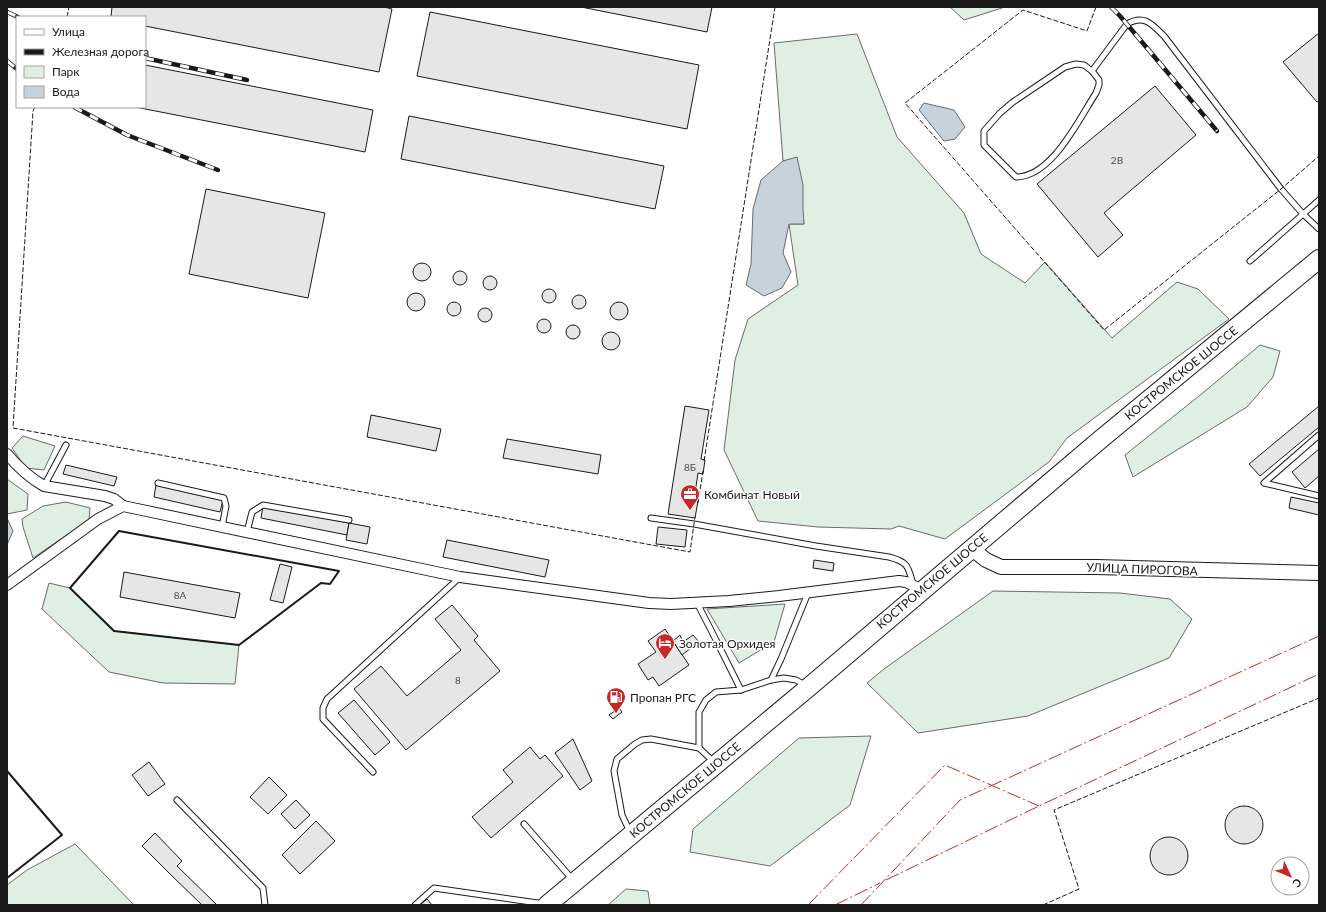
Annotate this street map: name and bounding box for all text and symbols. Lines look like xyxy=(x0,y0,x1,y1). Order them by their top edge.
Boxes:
legend xyxy=(16,16,146,108)
text: Улица xyxy=(52,24,85,39)
text: Железная дорога xyxy=(52,44,149,59)
text: Парк xyxy=(52,64,80,79)
text: Вода xyxy=(52,84,80,99)
house number: 2В xyxy=(1111,154,1123,166)
street label: КОСТРОМСКОЕ ШОССЕ xyxy=(1122,323,1241,423)
house number: 8Б xyxy=(684,461,696,473)
office icon: Комбинат Новый xyxy=(679,483,701,511)
place label: Комбинат Новый xyxy=(704,487,800,502)
street label: КОСТРОМСКОЕ ШОССЕ xyxy=(873,530,991,632)
street label: УЛИЦА ПИРОГОВА xyxy=(1086,560,1199,578)
house number: 8А xyxy=(174,589,187,601)
hotel icon: Золотая Орхидея xyxy=(654,632,676,660)
place label: Золотая Орхидея xyxy=(679,636,775,651)
house number: 8 xyxy=(455,674,461,686)
fuel station icon: Пропан РГС xyxy=(605,686,627,714)
place label: Пропан РГС xyxy=(630,690,696,705)
street label: КОСТРОМСКОЕ ШОССЕ xyxy=(626,739,744,841)
north arrow xyxy=(1270,856,1310,896)
text: С xyxy=(1290,876,1305,891)

